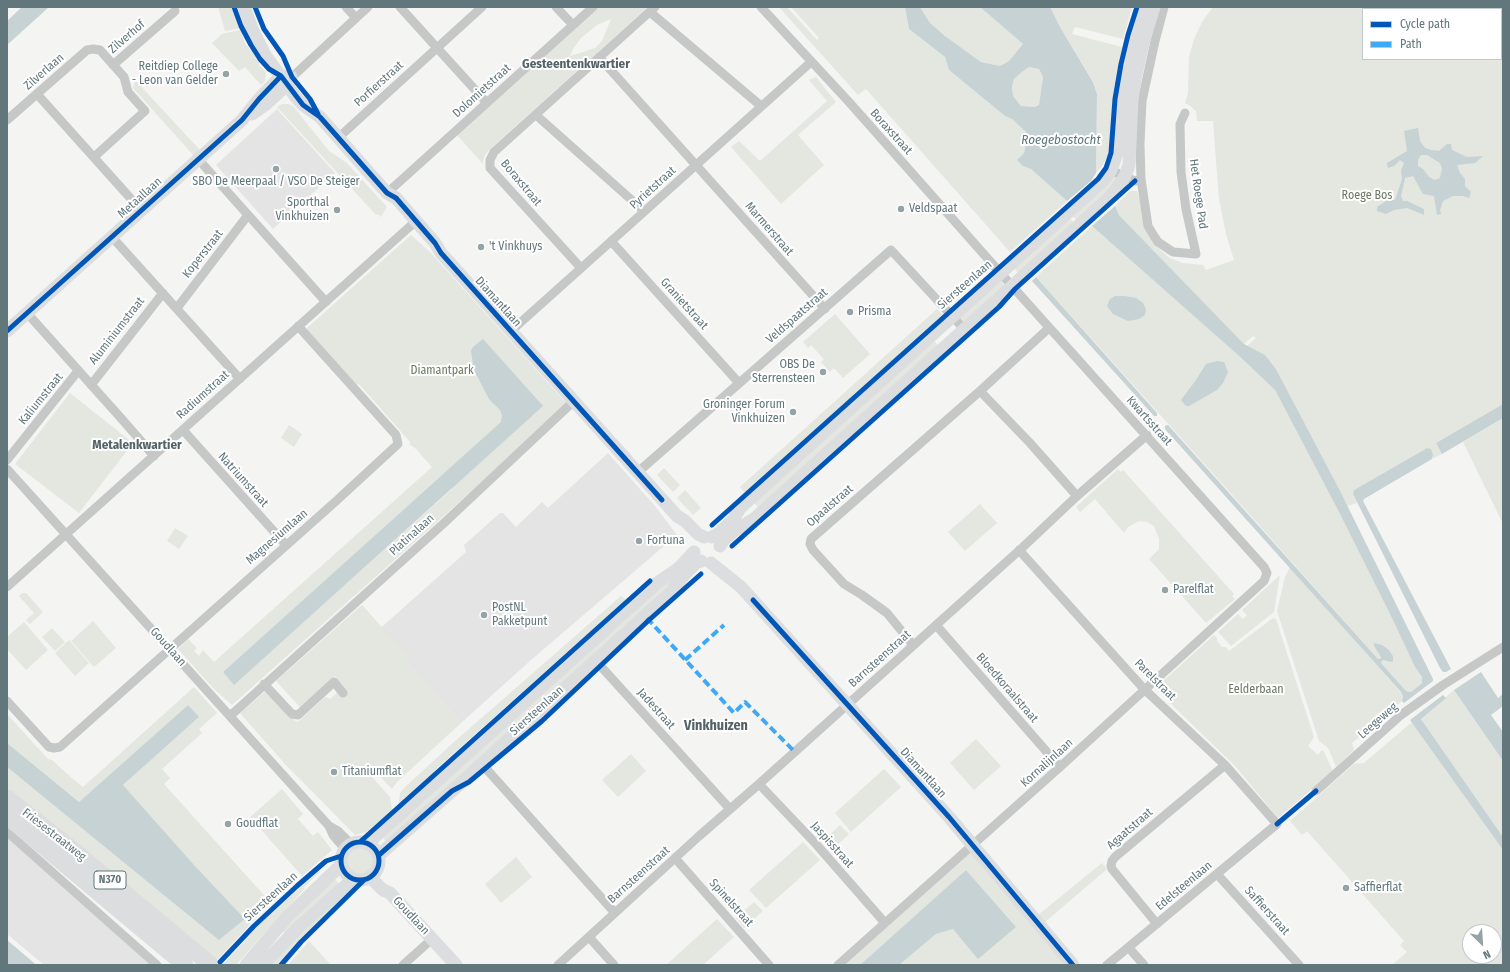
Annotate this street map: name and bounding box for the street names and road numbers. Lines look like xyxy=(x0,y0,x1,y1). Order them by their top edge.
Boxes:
street label: Zilverhof xyxy=(106,17,148,57)
street label: Zilverlaan xyxy=(21,51,67,93)
street label: Porfierstraat xyxy=(351,58,407,110)
street label: Dolomietstraat xyxy=(450,61,514,121)
street label: Boraxstraat xyxy=(867,106,915,158)
street label: Boraxstraat xyxy=(497,157,545,209)
street label: Het Roege Pad xyxy=(1186,158,1210,230)
street label: Pyrietstraat xyxy=(627,164,679,212)
street label: Metaallaan xyxy=(115,175,165,221)
street label: Marmerstraat xyxy=(742,199,796,259)
street label: Koperstraat xyxy=(180,227,226,281)
street label: Siersteenlaan xyxy=(935,258,995,312)
street label: Diamantlaan xyxy=(472,274,524,330)
street label: Granietstraat xyxy=(657,275,711,333)
street label: Veldspaatstraat xyxy=(763,285,831,347)
street label: Aluminiumstraat xyxy=(86,295,148,367)
street label: Radiumstraat xyxy=(174,368,232,422)
street label: Kaliumstraat xyxy=(16,370,66,428)
street label: Kwartsstraat xyxy=(1123,393,1175,449)
street label: Natriumstraat xyxy=(215,450,271,510)
street label: Opaalstraat xyxy=(804,482,856,530)
street label: Magnesiumlaan xyxy=(243,506,311,568)
street label: Platinalaan xyxy=(387,511,437,559)
street label: Goudlaan xyxy=(147,625,189,669)
street label: Barnsteenstraat xyxy=(846,627,914,691)
street label: Bloedkoraalstraat xyxy=(973,650,1041,726)
street label: Parelstraat xyxy=(1131,656,1179,704)
street label: Siersteenlaan xyxy=(507,683,567,739)
street label: Jadestraat xyxy=(634,686,678,732)
street label: Leegeweg xyxy=(1355,700,1401,742)
street label: Kornalijnlaan xyxy=(1018,736,1076,790)
street label: Diamantlaan xyxy=(897,745,949,801)
street label: Agaatstraat xyxy=(1104,805,1156,853)
street label: Friesestraatweg xyxy=(19,806,89,864)
street label: Jaspisstraat xyxy=(808,819,856,871)
street label: Barnsteenstraat xyxy=(605,843,673,907)
street label: Edelsteenlaan xyxy=(1153,858,1215,914)
street label: Siersteenlaan xyxy=(241,869,301,925)
road number: N370 xyxy=(94,871,126,889)
street label: Spinelstraat xyxy=(706,876,756,930)
street label: Saffierstraat xyxy=(1242,884,1292,938)
street label: Goudlaan xyxy=(390,894,432,938)

